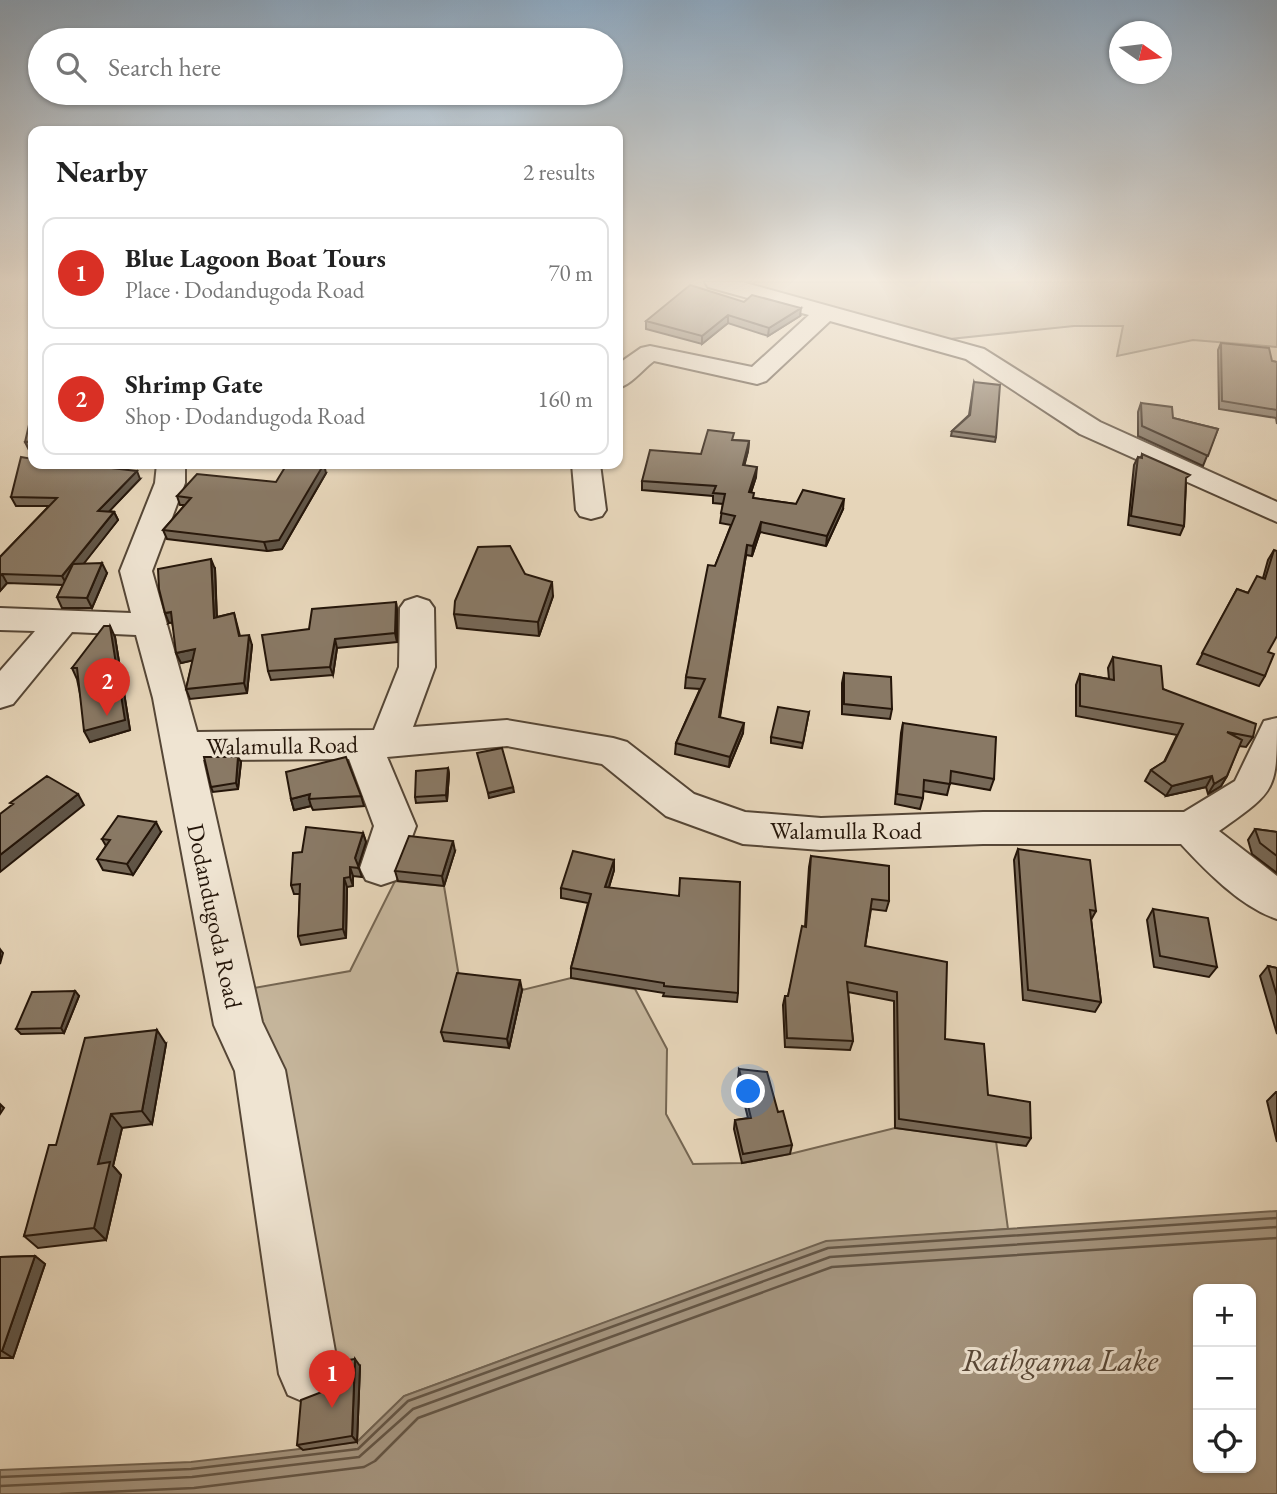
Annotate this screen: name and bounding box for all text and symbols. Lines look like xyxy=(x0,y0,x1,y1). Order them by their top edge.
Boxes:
north arrow xyxy=(1109,21,1172,84)
search box xyxy=(28,28,623,105)
icon: search xyxy=(52,48,90,86)
text: Search here xyxy=(108,50,221,84)
text: Nearby xyxy=(56,152,148,191)
text: 2 results xyxy=(523,157,595,187)
text: Blue Lagoon Boat Tours xyxy=(125,241,386,275)
text: 1 xyxy=(75,258,87,288)
text: 70 m xyxy=(548,258,593,288)
text: Place · Dodandugoda Road xyxy=(125,275,364,305)
text: Shrimp Gate xyxy=(125,367,263,401)
text: 2 xyxy=(75,384,87,414)
text: 160 m xyxy=(537,384,593,414)
text: Shop · Dodandugoda Road xyxy=(125,401,365,431)
pin: 2 xyxy=(84,658,130,716)
street label: Walamulla Road xyxy=(206,728,359,762)
street label: Walamulla Road xyxy=(770,815,923,846)
street label: Dodandugoda Road xyxy=(180,821,250,1012)
your location xyxy=(731,1074,765,1108)
map controls xyxy=(1193,1284,1256,1473)
button: + xyxy=(1193,1284,1256,1347)
water label: Rathgama Lake xyxy=(962,1339,1159,1381)
button: − xyxy=(1193,1347,1256,1410)
pin: 1 xyxy=(309,1350,355,1408)
button: locate xyxy=(1193,1410,1256,1473)

